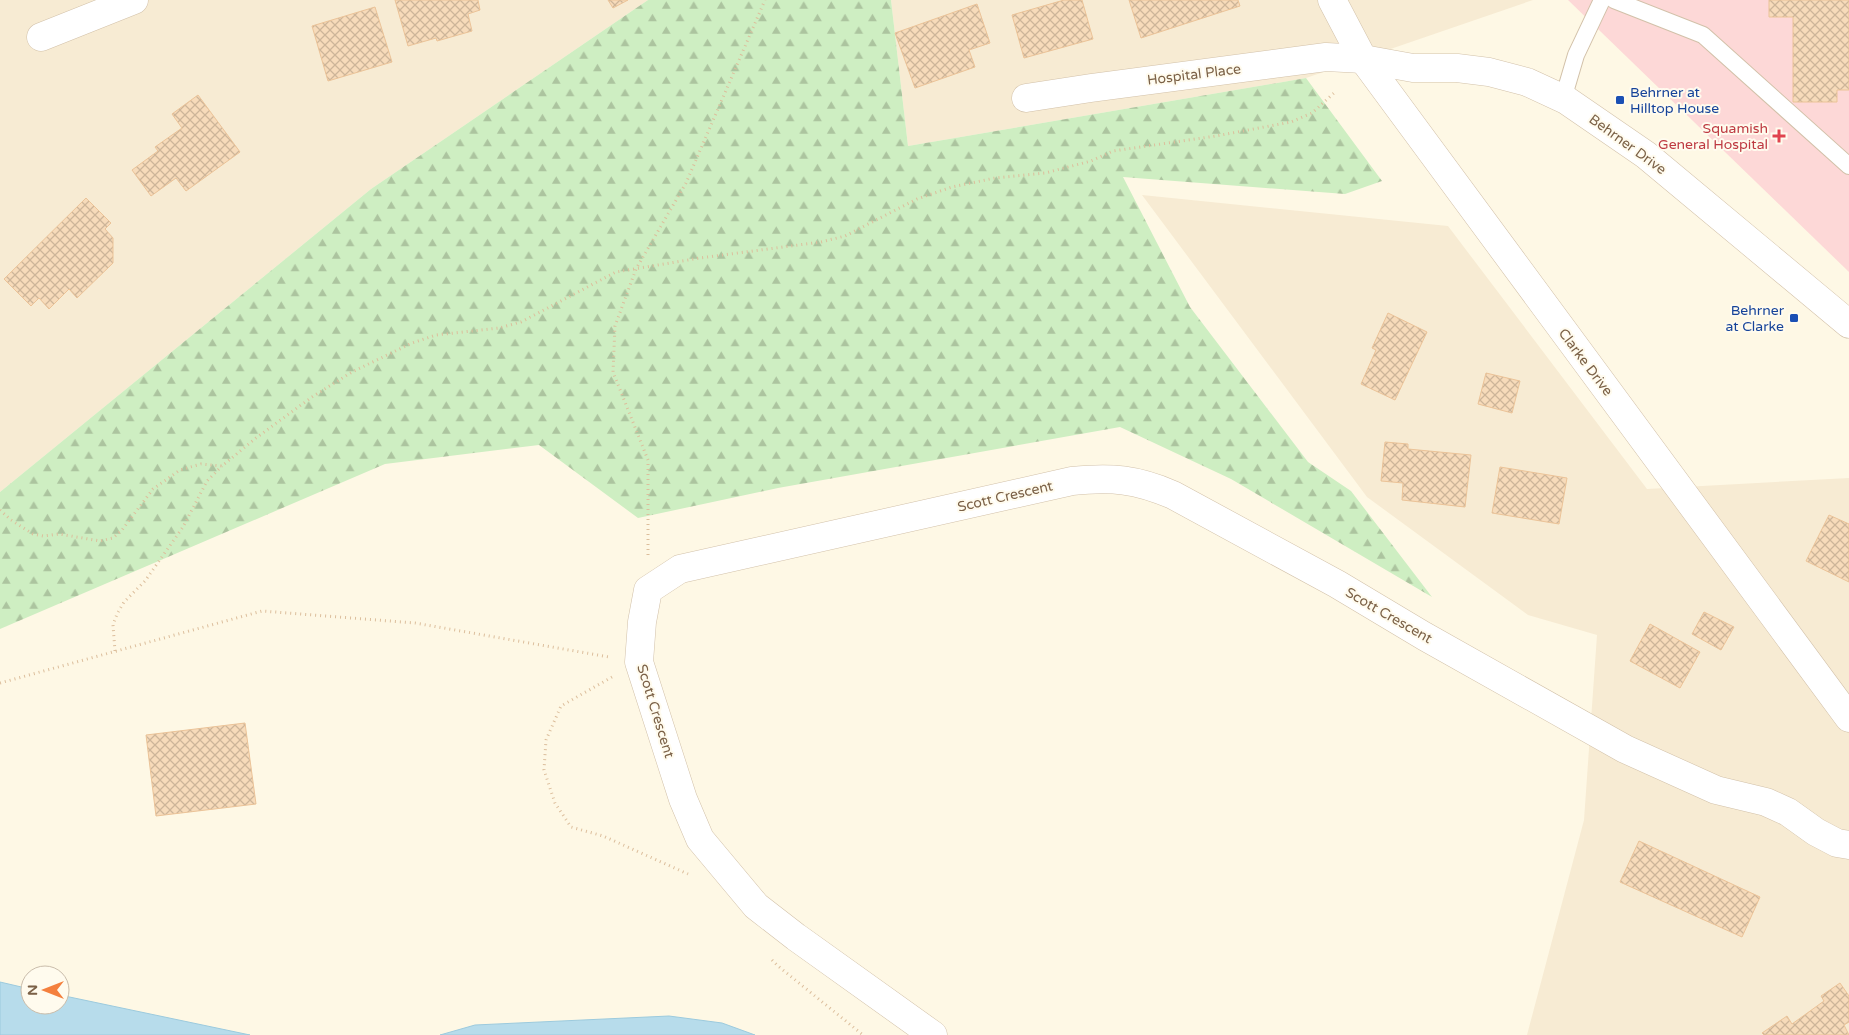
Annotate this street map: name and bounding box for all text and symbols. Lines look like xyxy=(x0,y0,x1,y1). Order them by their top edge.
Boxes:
street label: Hospital Place xyxy=(1146,60,1242,89)
place label: Behrner at Hilltop House xyxy=(1630,84,1719,117)
marker: Behrner at Hilltop House xyxy=(1614,94,1626,106)
street label: Behrner Drive xyxy=(1586,111,1670,178)
place label: Squamish General Hospital xyxy=(1658,120,1768,153)
marker: Squamish General Hospital xyxy=(1772,129,1786,143)
place label: Behrner at Clarke xyxy=(1725,302,1785,335)
marker: Behrner at Clarke xyxy=(1788,312,1800,324)
street label: Clarke Drive xyxy=(1555,325,1617,399)
street label: Scott Crescent xyxy=(956,477,1055,516)
street label: Scott Crescent xyxy=(1342,584,1436,647)
street label: Scott Crescent xyxy=(633,662,678,761)
north arrow xyxy=(20,965,70,1015)
text: N xyxy=(24,984,41,996)

